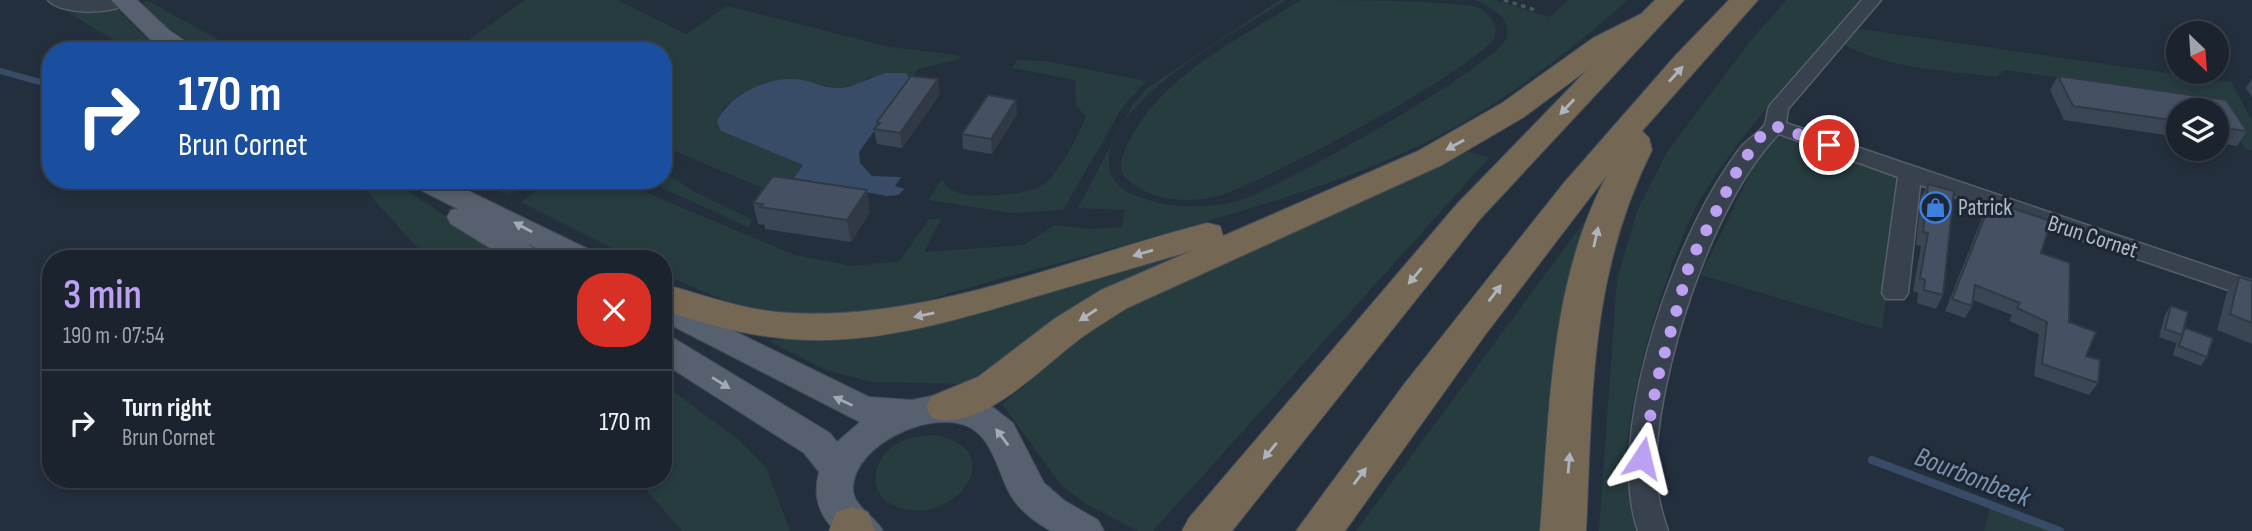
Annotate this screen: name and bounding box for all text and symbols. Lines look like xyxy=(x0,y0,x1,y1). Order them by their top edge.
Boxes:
north arrow xyxy=(2166,21,2230,84)
map controls xyxy=(2166,21,2229,161)
text: 170 m xyxy=(178,66,282,125)
one-way arrow xyxy=(1667,66,1683,83)
icon: right xyxy=(63,70,154,161)
one-way arrow xyxy=(1559,98,1575,116)
button: layers xyxy=(2166,98,2229,161)
pin xyxy=(1799,115,1859,175)
text: Brun Cornet xyxy=(178,126,308,165)
icon: arrive xyxy=(1810,126,1848,164)
one-way arrow xyxy=(1445,139,1464,151)
shop icon: Patrick xyxy=(1918,190,1952,224)
place label: Patrick xyxy=(1958,194,2012,222)
street label: Brun Cornet xyxy=(2044,209,2141,265)
one-way arrow xyxy=(513,222,533,233)
one-way arrow xyxy=(1591,226,1602,248)
one-way arrow xyxy=(1131,248,1153,259)
one-way arrow xyxy=(1408,268,1423,285)
text: 3 min xyxy=(63,270,142,321)
button: close xyxy=(577,273,651,347)
one-way arrow xyxy=(1488,284,1502,302)
one-way arrow xyxy=(1078,308,1098,321)
one-way arrow xyxy=(913,309,935,320)
text: 190 m · 07:54 xyxy=(63,322,164,350)
one-way arrow xyxy=(712,376,731,389)
text: Turn right xyxy=(122,393,211,424)
one-way arrow xyxy=(833,395,853,407)
icon: right xyxy=(63,404,101,442)
text: 170 m xyxy=(599,407,651,438)
position arrow xyxy=(1605,421,1679,495)
text: Brun Cornet xyxy=(122,424,215,452)
one-way arrow xyxy=(995,428,1010,446)
water label: Bourbonbeek xyxy=(1910,440,2036,515)
one-way arrow xyxy=(1262,442,1277,460)
one-way arrow xyxy=(1564,452,1575,474)
one-way arrow xyxy=(1353,467,1367,485)

